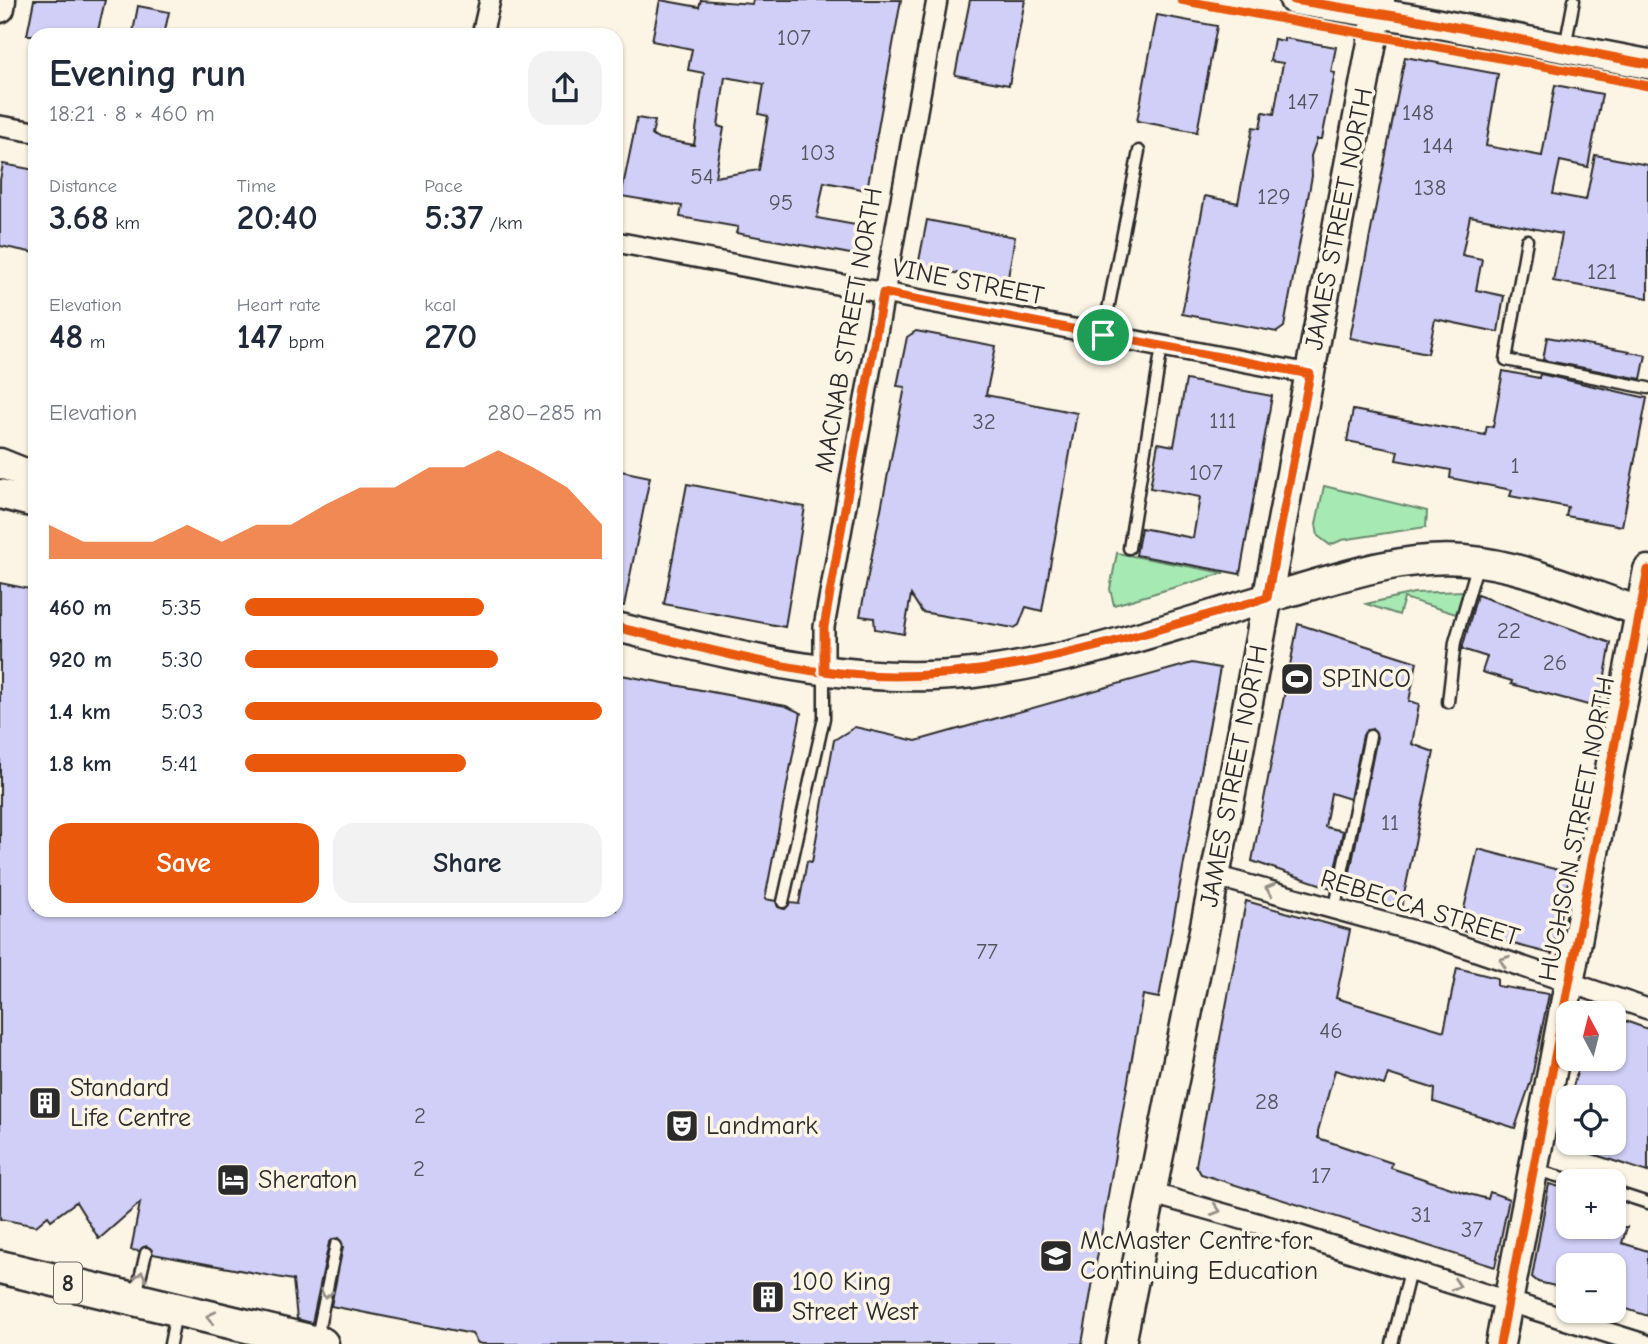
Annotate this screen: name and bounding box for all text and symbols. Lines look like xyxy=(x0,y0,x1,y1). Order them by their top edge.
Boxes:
house number: 107 xyxy=(777,24,811,51)
button: share xyxy=(528,51,602,125)
text: Evening run xyxy=(49,52,246,96)
street label: JAMES STREET NORTH xyxy=(1299,85,1379,353)
house number: 147 xyxy=(1287,88,1319,115)
house number: 148 xyxy=(1402,99,1434,126)
text: 18:21 · 8 × 460 m xyxy=(49,100,215,127)
house number: 144 xyxy=(1422,132,1454,159)
house number: 103 xyxy=(801,139,835,166)
house number: 54 xyxy=(690,163,714,190)
house number: 138 xyxy=(1414,174,1446,201)
text: Distance xyxy=(49,175,117,197)
text: Time xyxy=(237,175,276,197)
text: Pace xyxy=(424,175,463,197)
house number: 129 xyxy=(1257,183,1291,210)
street label: MACNAB STREET NORTH xyxy=(809,185,889,475)
house number: 95 xyxy=(769,189,793,216)
text: 3.68 xyxy=(49,197,109,238)
text: 20:40 xyxy=(237,197,318,238)
text: 5:37 xyxy=(424,197,483,238)
text: km xyxy=(109,212,140,234)
text: /km xyxy=(483,212,523,234)
street label: VINE STREET xyxy=(890,253,1047,311)
house number: 121 xyxy=(1587,258,1617,285)
text: Elevation xyxy=(49,294,122,316)
text: Heart rate xyxy=(237,294,320,316)
text: kcal xyxy=(424,294,456,316)
pin xyxy=(1073,305,1133,365)
text: 48 xyxy=(49,316,83,357)
text: 147 xyxy=(237,316,282,357)
text: 270 xyxy=(424,316,477,357)
icon: arrive xyxy=(1084,316,1122,354)
text: m xyxy=(83,331,105,353)
text: bpm xyxy=(282,331,325,353)
text: Elevation xyxy=(49,399,137,426)
text: 280–285 m xyxy=(487,399,602,426)
house number: 111 xyxy=(1209,407,1237,434)
house number: 32 xyxy=(972,408,996,435)
house number: 1 xyxy=(1510,452,1520,479)
house number: 107 xyxy=(1189,459,1223,486)
text: 460 m xyxy=(49,594,111,621)
text: 5:35 xyxy=(161,594,202,621)
house number: 22 xyxy=(1497,617,1521,644)
street label: JAMES STREET NORTH xyxy=(1194,642,1274,910)
text: 920 m xyxy=(49,646,112,673)
text: 5:30 xyxy=(161,646,203,673)
house number: 26 xyxy=(1543,649,1567,676)
sports icon: SPINCO xyxy=(1278,660,1316,698)
place label: SPINCO xyxy=(1322,664,1411,694)
street label: HUGHSON STREET NORTH xyxy=(1533,674,1621,984)
text: 1.4 km xyxy=(49,698,111,725)
text: 5:03 xyxy=(161,698,203,725)
text: 1.8 km xyxy=(49,750,112,777)
text: 5:41 xyxy=(161,750,198,777)
house number: 11 xyxy=(1381,809,1399,836)
button: Save xyxy=(49,823,319,903)
button: Share xyxy=(333,823,602,903)
street label: REBECCA STREET xyxy=(1317,863,1524,953)
one-way arrow xyxy=(1265,883,1277,898)
house number: 77 xyxy=(976,938,998,965)
one-way arrow xyxy=(1498,955,1511,969)
north arrow xyxy=(1556,1001,1626,1071)
map controls xyxy=(1556,1001,1626,1323)
house number: 46 xyxy=(1319,1017,1343,1044)
place label: Standard Life Centre xyxy=(70,1073,191,1133)
building icon: Standard Life Centre xyxy=(26,1084,64,1122)
button: locate xyxy=(1556,1085,1626,1155)
house number: 28 xyxy=(1255,1088,1279,1115)
house number: 2 xyxy=(414,1102,426,1129)
theatre icon: Landmark xyxy=(663,1107,701,1145)
place label: Landmark xyxy=(706,1111,818,1141)
house number: 2 xyxy=(413,1155,425,1182)
hotel icon: Sheraton xyxy=(214,1161,252,1199)
house number: 17 xyxy=(1311,1162,1331,1189)
place label: Sheraton xyxy=(258,1165,357,1195)
button: + xyxy=(1556,1169,1626,1239)
house number: 31 xyxy=(1411,1201,1431,1228)
one-way arrow xyxy=(1209,1202,1221,1217)
house number: 37 xyxy=(1461,1216,1483,1243)
place label: McMaster Centre for Continuing Education xyxy=(1080,1226,1318,1286)
school or university icon: McMaster Centre for Continuing Education xyxy=(1037,1237,1075,1275)
button: − xyxy=(1556,1253,1626,1323)
road number: 8 xyxy=(54,1262,82,1303)
place label: 100 King Street West xyxy=(792,1267,919,1327)
one-way arrow xyxy=(132,1270,147,1282)
one-way arrow xyxy=(1450,1277,1462,1292)
building icon: 100 King Street West xyxy=(749,1278,787,1316)
one-way arrow xyxy=(320,1288,334,1300)
one-way arrow xyxy=(205,1311,217,1326)

